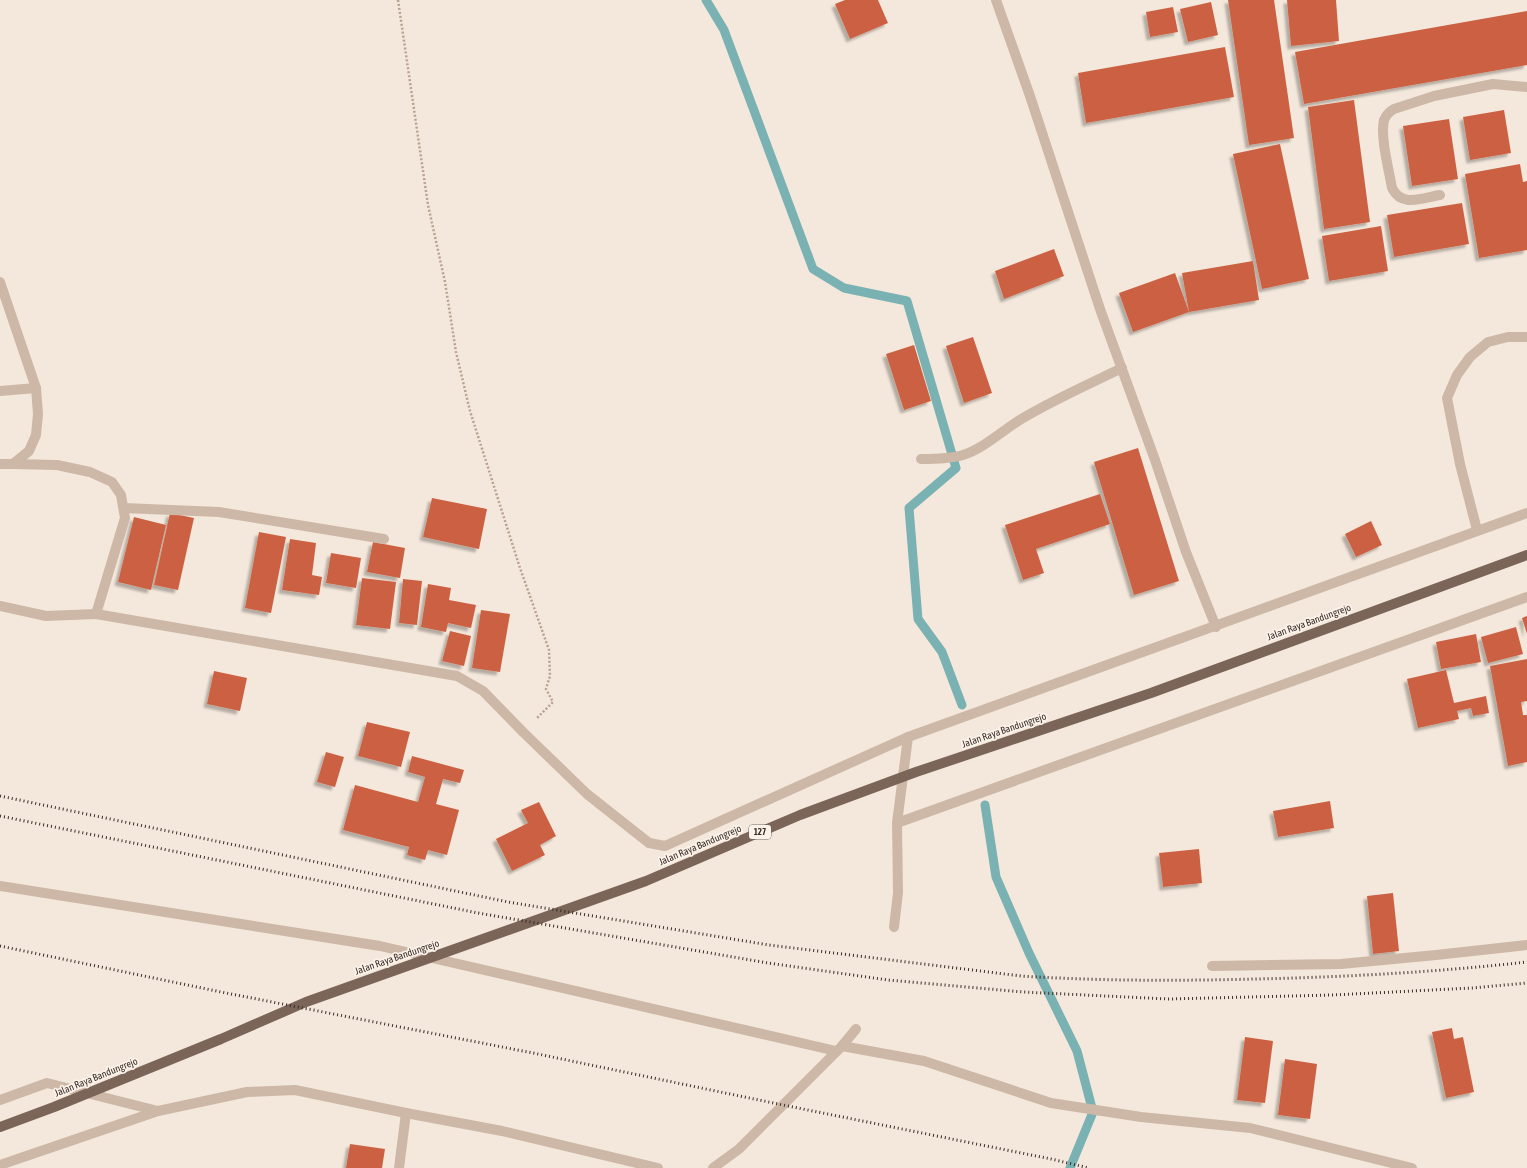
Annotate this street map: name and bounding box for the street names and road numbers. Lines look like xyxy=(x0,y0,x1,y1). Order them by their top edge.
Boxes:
street label: Jalan Raya Bandungrejo xyxy=(1266,602,1353,642)
street label: Jalan Raya Bandungrejo xyxy=(960,710,1048,750)
street label: Jalan Raya Bandungrejo xyxy=(657,823,743,867)
road number: 127 xyxy=(749,825,771,839)
street label: Jalan Raya Bandungrejo xyxy=(353,937,441,977)
street label: Jalan Raya Bandungrejo xyxy=(53,1055,139,1099)

